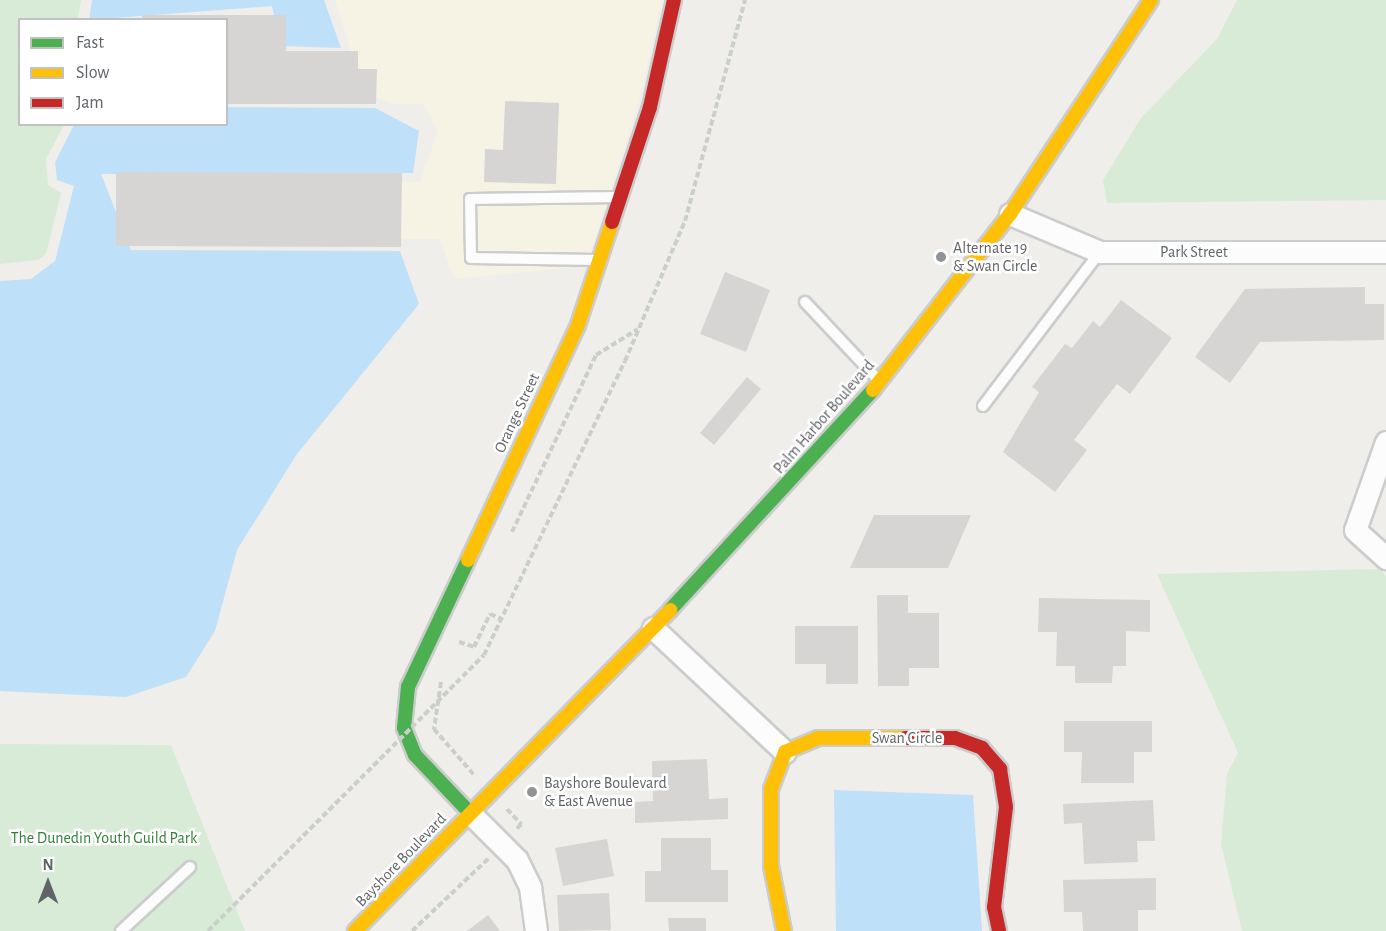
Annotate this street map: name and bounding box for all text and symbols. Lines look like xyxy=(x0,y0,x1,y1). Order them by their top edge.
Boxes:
legend xyxy=(18,18,228,126)
text: Fast xyxy=(76,34,104,52)
text: Slow xyxy=(76,64,109,82)
text: Jam xyxy=(76,94,104,112)
place label: Alternate 19 & Swan Circle xyxy=(953,238,1037,276)
street label: Park Street xyxy=(1160,242,1228,262)
marker: Alternate 19 & Swan Circle xyxy=(934,250,948,264)
street label: Palm Harbor Boulevard xyxy=(769,356,879,478)
street label: Orange Street xyxy=(490,370,544,456)
street label: Swan Circle xyxy=(872,728,942,748)
place label: Bayshore Boulevard & East Avenue xyxy=(544,773,667,811)
marker: Bayshore Boulevard & East Avenue xyxy=(525,785,539,799)
street label: Bayshore Boulevard xyxy=(351,809,451,911)
park label: The Dunedin Youth Guild Park xyxy=(11,828,197,848)
north arrow xyxy=(18,853,78,913)
text: N xyxy=(42,857,54,873)

